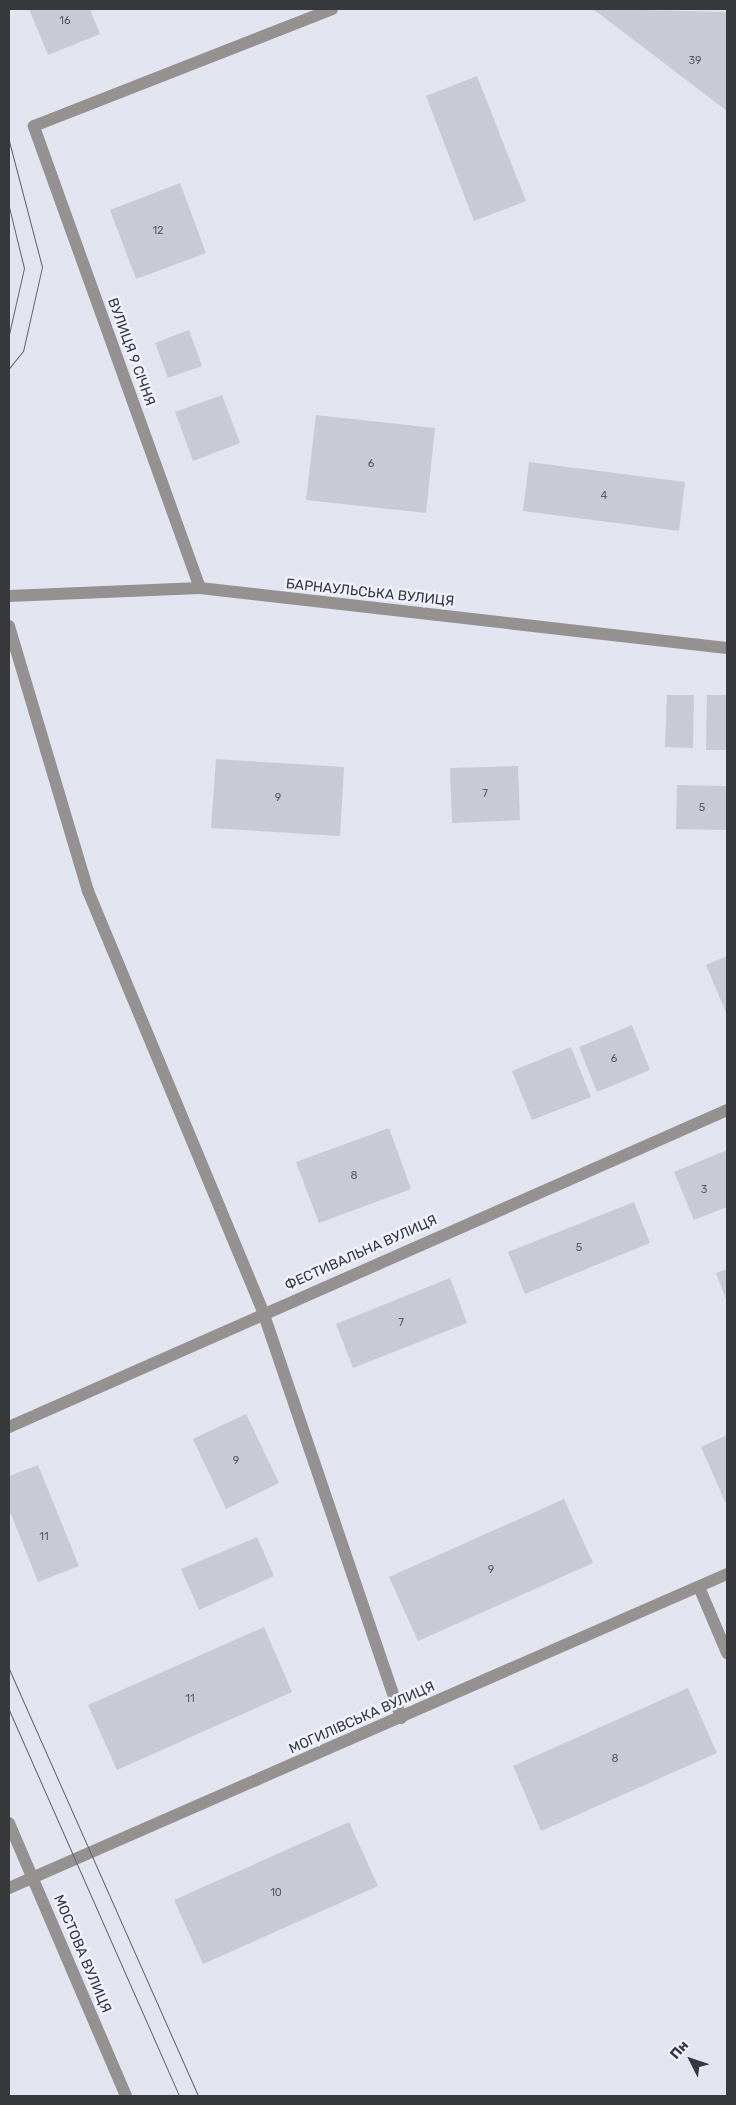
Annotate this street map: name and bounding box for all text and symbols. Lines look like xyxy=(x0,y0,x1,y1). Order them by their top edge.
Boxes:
house number: 16 xyxy=(59,14,71,28)
house number: 39 xyxy=(688,54,702,68)
house number: 12 xyxy=(152,224,164,238)
street label: ВУЛИЦЯ 9 СІЧНЯ xyxy=(104,296,158,408)
house number: 6 xyxy=(368,457,374,471)
house number: 4 xyxy=(601,489,607,503)
street label: БАРНАУЛЬСЬКА ВУЛИЦЯ xyxy=(285,576,455,610)
house number: 7 xyxy=(482,787,488,801)
house number: 9 xyxy=(275,791,281,805)
house number: 5 xyxy=(699,801,705,815)
house number: 6 xyxy=(611,1052,617,1066)
house number: 8 xyxy=(351,1169,357,1183)
house number: 3 xyxy=(701,1183,707,1197)
street label: ФЕСТИВАЛЬНА ВУЛИЦЯ xyxy=(282,1212,440,1294)
house number: 5 xyxy=(576,1241,582,1255)
house number: 7 xyxy=(398,1316,404,1330)
house number: 9 xyxy=(233,1454,239,1468)
house number: 11 xyxy=(39,1530,49,1544)
house number: 9 xyxy=(488,1563,494,1577)
street label: МОГИЛІВСЬКА ВУЛИЦЯ xyxy=(286,1678,438,1758)
house number: 11 xyxy=(185,1692,195,1706)
house number: 8 xyxy=(612,1752,618,1766)
house number: 10 xyxy=(270,1886,282,1900)
street label: МОСТОВА ВУЛИЦЯ xyxy=(50,1892,114,2016)
north arrow xyxy=(666,2035,716,2085)
text: Пн xyxy=(667,2037,692,2063)

